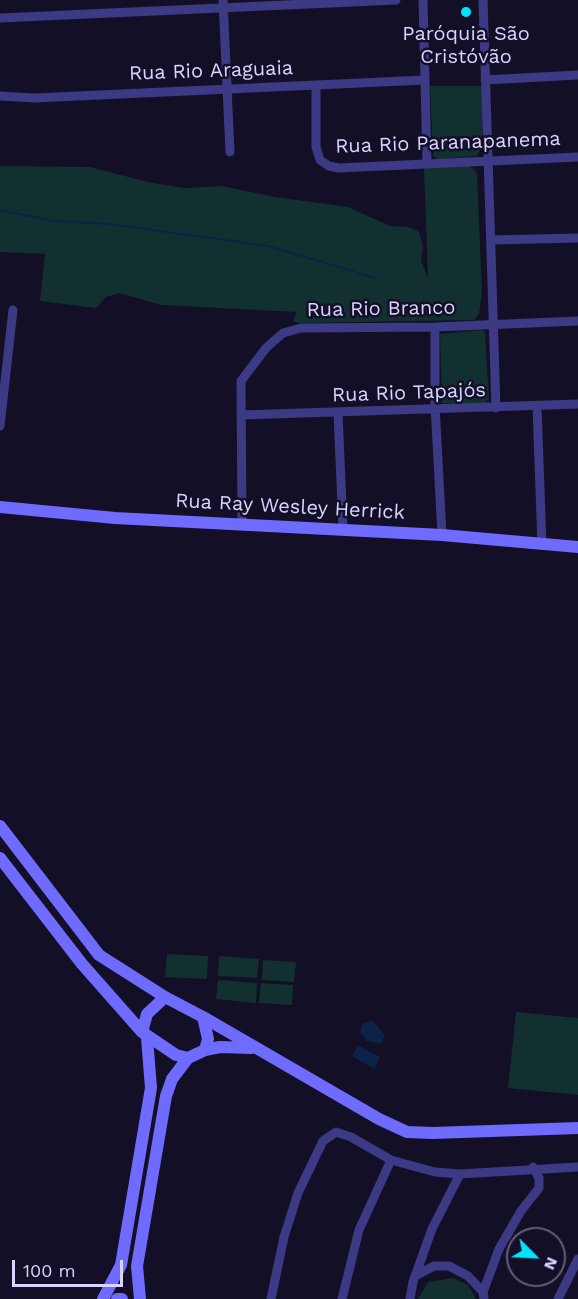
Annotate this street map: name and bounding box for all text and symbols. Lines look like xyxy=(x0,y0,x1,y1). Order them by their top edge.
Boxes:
marker: Paróquia São Cristóvão xyxy=(459,5,473,19)
place label: Paróquia São Cristóvão xyxy=(402,22,530,69)
street label: Rua Rio Araguaia xyxy=(129,56,293,86)
street label: Rua Rio Paranapanema xyxy=(335,127,561,159)
street label: Rua Rio Branco xyxy=(306,296,456,322)
street label: Rua Rio Tapajós xyxy=(332,378,486,408)
street label: Rua Ray Wesley Herrick xyxy=(175,489,405,525)
north arrow xyxy=(506,1227,566,1287)
scale bar xyxy=(15,1248,126,1286)
text: N xyxy=(540,1254,562,1273)
text: 100 m xyxy=(23,1260,76,1281)

